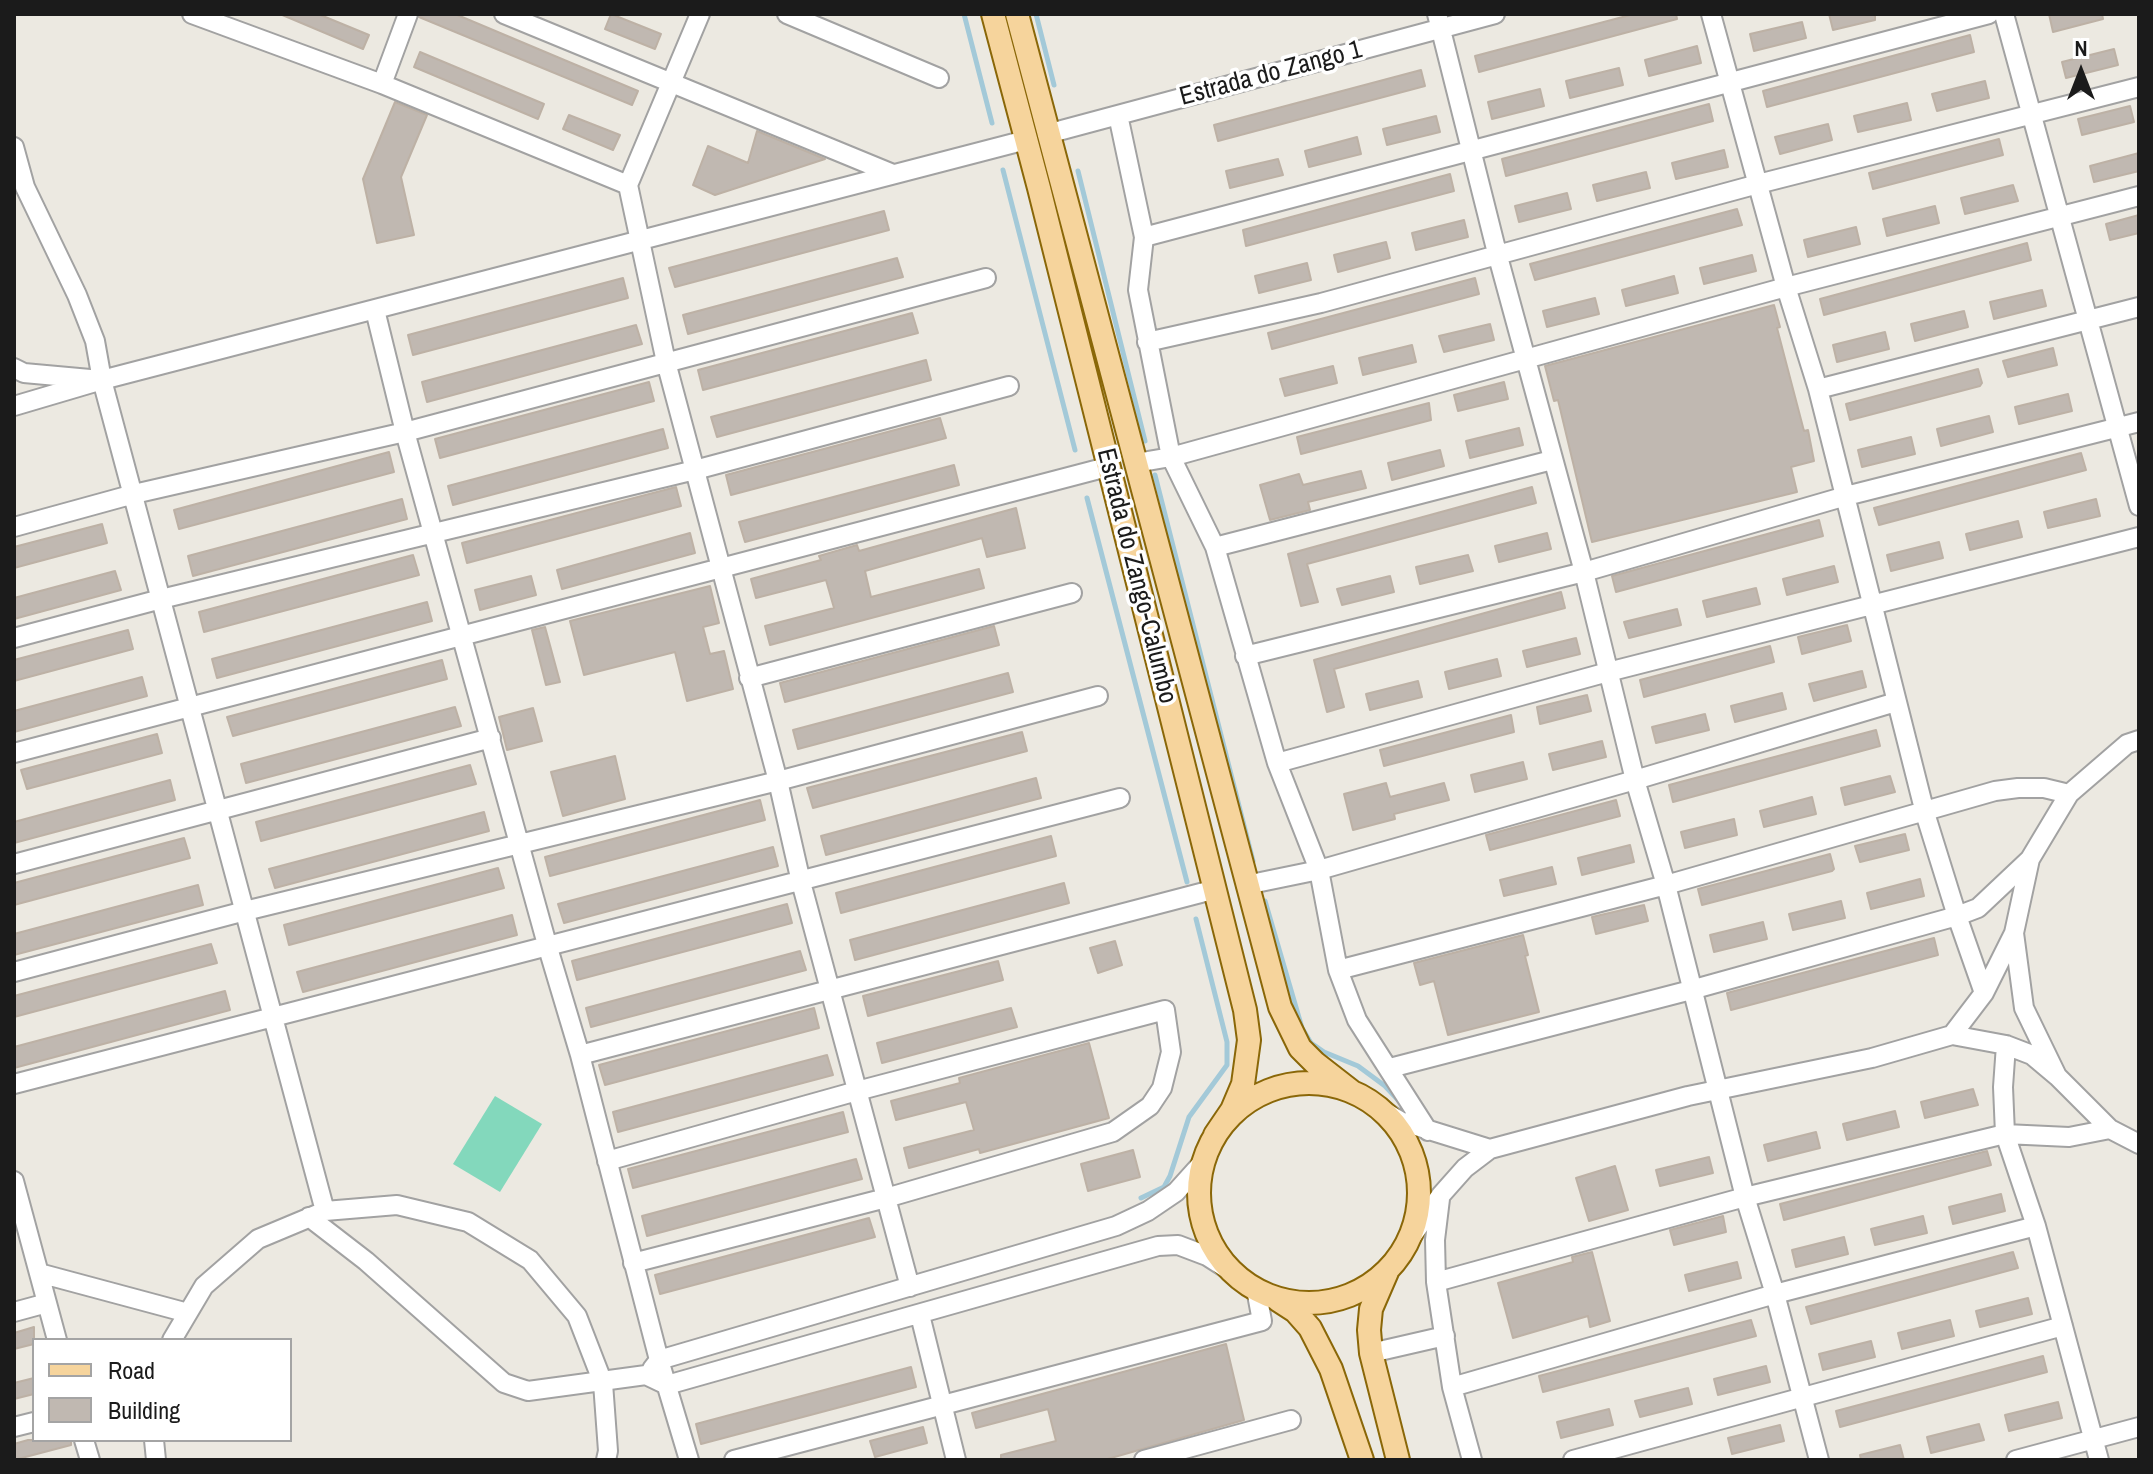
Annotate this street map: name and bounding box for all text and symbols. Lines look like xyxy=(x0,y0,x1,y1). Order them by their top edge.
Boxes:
north arrow xyxy=(2041,32,2121,112)
text: N xyxy=(2074,33,2088,63)
street label: Estrada do Zango 1 xyxy=(1177,35,1365,113)
street label: Estrada do Zango-Calumbo xyxy=(1089,445,1183,707)
legend xyxy=(32,1338,292,1442)
text: Road xyxy=(108,1354,155,1386)
text: Building xyxy=(108,1394,180,1426)

